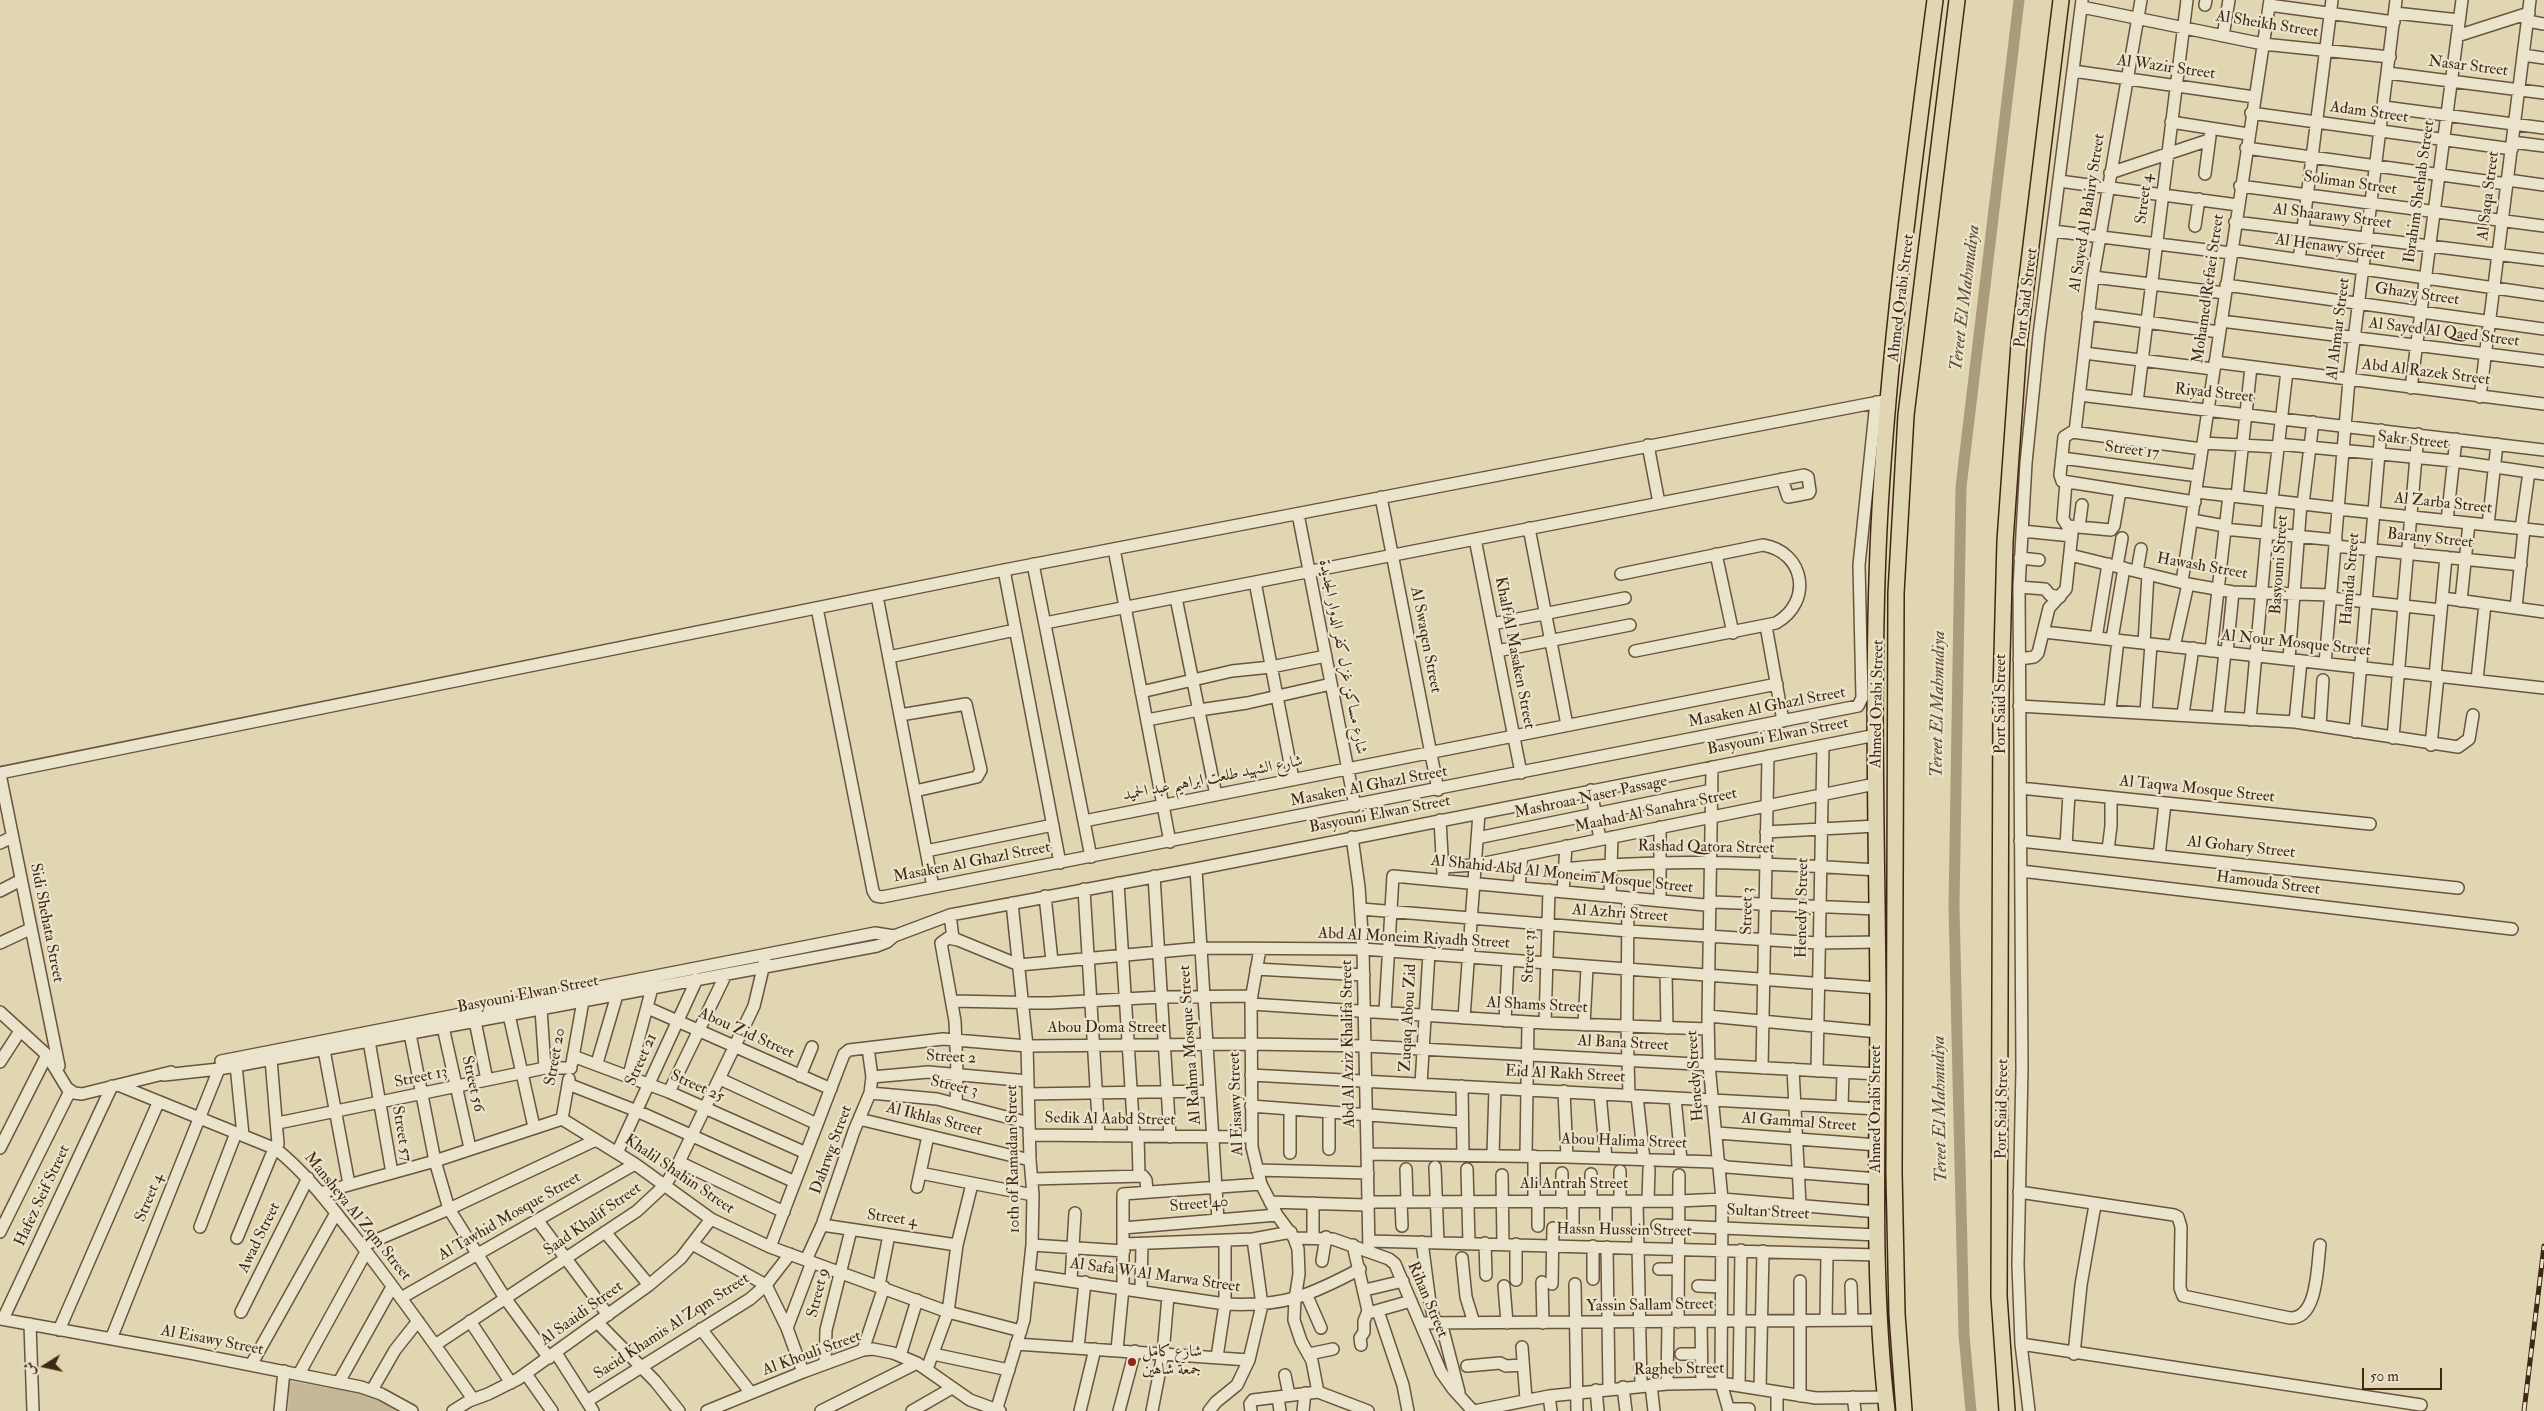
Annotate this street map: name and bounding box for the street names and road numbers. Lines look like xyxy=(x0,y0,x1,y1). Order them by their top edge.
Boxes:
street label: Al Sheikh Street xyxy=(2214,7,2320,43)
street label: Al Wazir Street xyxy=(2116,52,2216,84)
street label: Nasar Street xyxy=(2427,53,2509,81)
street label: Adam Street xyxy=(2329,98,2409,128)
street label: Ibrahim Shehab Street xyxy=(2400,119,2440,265)
street label: Al Sayed Al Bahiry Street xyxy=(2066,132,2110,294)
street label: Al Saqa Street xyxy=(2474,150,2504,242)
street label: Soliman Street xyxy=(2302,168,2398,200)
street label: Street 4 xyxy=(2132,173,2158,225)
street label: Al Shaarawy Street xyxy=(2272,200,2392,234)
street label: Mohamed Refaei Street xyxy=(2189,213,2229,365)
street label: Al Henawy Street xyxy=(2274,231,2386,265)
street label: Ahmed Orabi Street xyxy=(1885,233,1919,363)
street label: Port Said Street xyxy=(2011,247,2043,349)
street label: Al Ahmar Street xyxy=(2323,277,2355,381)
street label: Ghazy Street xyxy=(2374,280,2460,310)
street label: Al Sayed Al Qaed Street xyxy=(2367,314,2521,352)
street label: Abd Al Razek Street xyxy=(2361,356,2491,390)
street label: Riyad Street xyxy=(2174,380,2254,408)
street label: Sakr Street xyxy=(2377,428,2449,454)
street label: Street 17 xyxy=(2104,438,2160,464)
street label: Al Zarba Street xyxy=(2393,489,2493,519)
street label: Basyouni Street xyxy=(2267,515,2293,615)
street label: Barany Street xyxy=(2386,525,2474,553)
street label: Hamida Street xyxy=(2337,532,2365,626)
street label: Hawash Street xyxy=(2155,550,2249,584)
street label: شارع مساكن غزل كفر الدوار الجديدة xyxy=(1314,558,1370,756)
street label: Khalf Al Masaken Street xyxy=(1490,575,1538,731)
street label: Al Swaqen Street xyxy=(1405,585,1445,695)
street label: Al Nour Mosque Street xyxy=(2220,627,2372,661)
street label: Ahmed Orabi Street xyxy=(1867,640,1889,768)
street label: Port Said Street xyxy=(1992,654,2012,754)
street label: Masaken Al Ghazl Street xyxy=(1687,683,1847,733)
street label: Basyouni Elwan Street xyxy=(1706,714,1850,760)
street label: شارع الشهيد طلعت ابراهيم عبد الحميد xyxy=(1121,752,1305,806)
street label: Masaken Al Ghazl Street xyxy=(1289,762,1449,812)
street label: Mashroaa Naser Passage xyxy=(1513,772,1669,824)
street label: Al Taqwa Mosque Street xyxy=(2118,772,2276,808)
street label: Maahad Al Sanahra Street xyxy=(1573,784,1739,838)
street label: Basyouni Elwan Street xyxy=(1308,792,1452,838)
street label: Al Gohary Street xyxy=(2186,833,2296,863)
street label: Rashad Qatora Street xyxy=(1637,837,1775,859)
street label: Masaken Al Ghazl Street xyxy=(892,838,1052,888)
street label: Al Shahid Abd Al Moneim Mosque Street xyxy=(1430,852,1694,898)
street label: Henedy 1 Street xyxy=(1793,858,1813,958)
street label: Sidi Shehata Street xyxy=(25,862,67,984)
street label: Hamouda Street xyxy=(2215,868,2321,900)
street label: Street 3 xyxy=(1738,887,1758,935)
street label: Al Azhri Street xyxy=(1571,901,1669,927)
street label: Abd Al Moneim Riyadh Street xyxy=(1318,924,1510,954)
street label: Street 31 xyxy=(1519,929,1541,983)
street label: Abd Al Aziz Khalifa Street xyxy=(1338,960,1360,1128)
street label: Zuqaq Abou Zid xyxy=(1397,963,1421,1073)
street label: Al Rahma Mosque Street xyxy=(1176,965,1206,1125)
street label: Basyouni Elwan Street xyxy=(456,972,600,1018)
street label: Al Shams Street xyxy=(1486,994,1588,1018)
street label: Abou Zid Street xyxy=(695,1004,797,1064)
street label: Abou Doma Street xyxy=(1047,1019,1167,1039)
street label: Street 20 xyxy=(541,1027,571,1087)
street label: Henedy Street xyxy=(1683,1030,1709,1122)
street label: Street 21 xyxy=(622,1031,662,1089)
street label: Al Bana Street xyxy=(1577,1032,1669,1056)
street label: Ahmed Orabi Street xyxy=(1867,1045,1887,1173)
street label: Street 2 xyxy=(926,1047,976,1069)
street label: Al Eisawy Street xyxy=(1226,1052,1248,1156)
street label: Street 56 xyxy=(456,1054,488,1114)
street label: Port Said Street xyxy=(1993,1059,2013,1159)
street label: Eid Al Rakh Street xyxy=(1504,1062,1626,1088)
street label: Street 13 xyxy=(393,1063,449,1093)
street label: Street 25 xyxy=(667,1067,727,1107)
street label: Street 3 xyxy=(928,1072,980,1102)
street label: 10th of Ramadan Street xyxy=(1003,1085,1025,1233)
street label: Al Ikhlas Street xyxy=(884,1099,984,1141)
street label: Dahrwg Street xyxy=(807,1103,857,1197)
street label: Street 57 xyxy=(387,1105,415,1163)
street label: Sedik Al Aabd Street xyxy=(1044,1109,1176,1131)
street label: Al Gammal Street xyxy=(1741,1109,1857,1137)
street label: Abou Halima Street xyxy=(1561,1130,1687,1154)
street label: Khalil Shahin Street xyxy=(620,1131,738,1219)
street label: Hafez Seif Street xyxy=(11,1142,75,1250)
street label: Mansheya Al Zqm Street xyxy=(299,1149,415,1285)
street label: Al Tawhid Mosque Street xyxy=(435,1168,585,1266)
street label: Street 4 xyxy=(132,1171,168,1225)
street label: Ali Antrah Street xyxy=(1520,1175,1628,1195)
street label: Saad Khalif Street xyxy=(540,1179,646,1261)
street label: Street 40 xyxy=(1169,1193,1229,1217)
street label: Awad Street xyxy=(235,1200,285,1276)
street label: Sultan Street xyxy=(1726,1201,1810,1225)
street label: Street 4 xyxy=(866,1206,918,1232)
street label: Hassn Hussein Street xyxy=(1556,1220,1692,1242)
street label: Al Safa W Al Marwa Street xyxy=(1069,1255,1241,1297)
street label: Rihan Street xyxy=(1402,1259,1452,1341)
street label: Street 9 xyxy=(804,1266,834,1320)
street label: Saeid Khamis Al Zqm Street xyxy=(591,1269,753,1385)
street label: Al Saaidi Street xyxy=(537,1277,627,1351)
street label: Yassin Sallam Street xyxy=(1586,1295,1714,1317)
street label: Al Eisawy Street xyxy=(159,1322,265,1360)
street label: Al Khouli Street xyxy=(760,1327,864,1381)
street label: Ragheb Street xyxy=(1633,1360,1725,1380)

